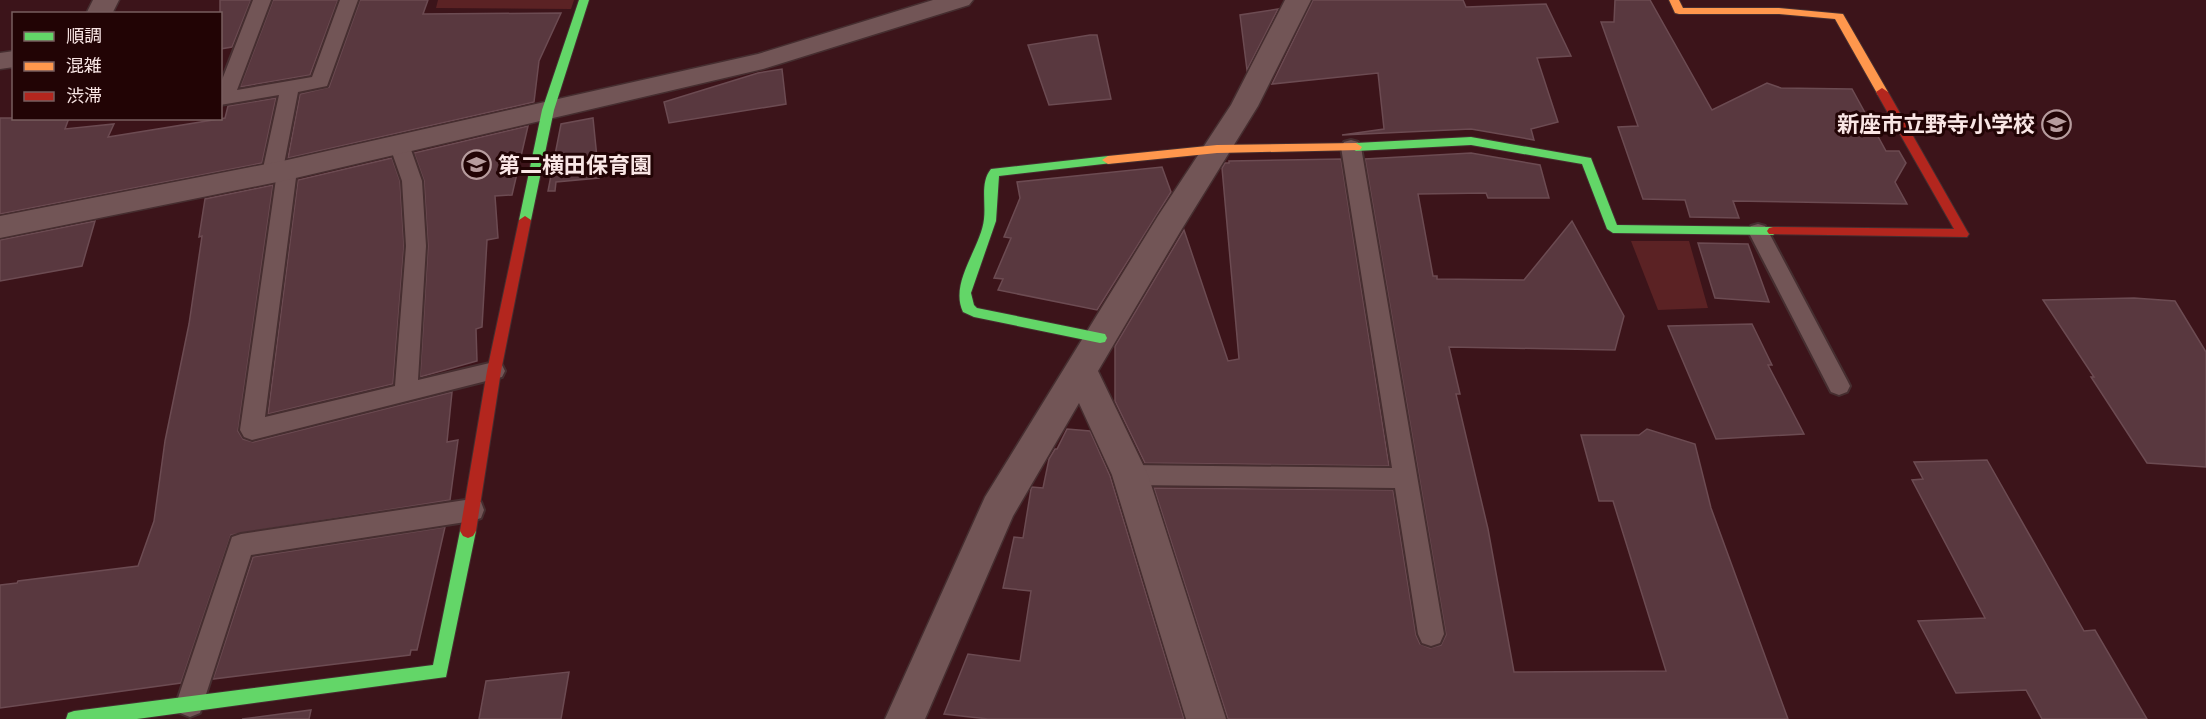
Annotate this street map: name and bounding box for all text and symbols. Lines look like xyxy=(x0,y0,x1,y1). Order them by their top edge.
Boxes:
legend xyxy=(12,12,222,120)
text: 順調 xyxy=(66,22,102,49)
text: 混雑 xyxy=(66,52,102,79)
text: 渋滞 xyxy=(66,82,102,109)
place label: 新座市立野寺小学校 xyxy=(1837,107,2035,141)
school or university icon: 新座市立野寺小学校 xyxy=(2040,108,2072,140)
place label: 第二横田保育園 xyxy=(498,148,652,182)
school or university icon: 第二横田保育園 xyxy=(461,149,493,181)

